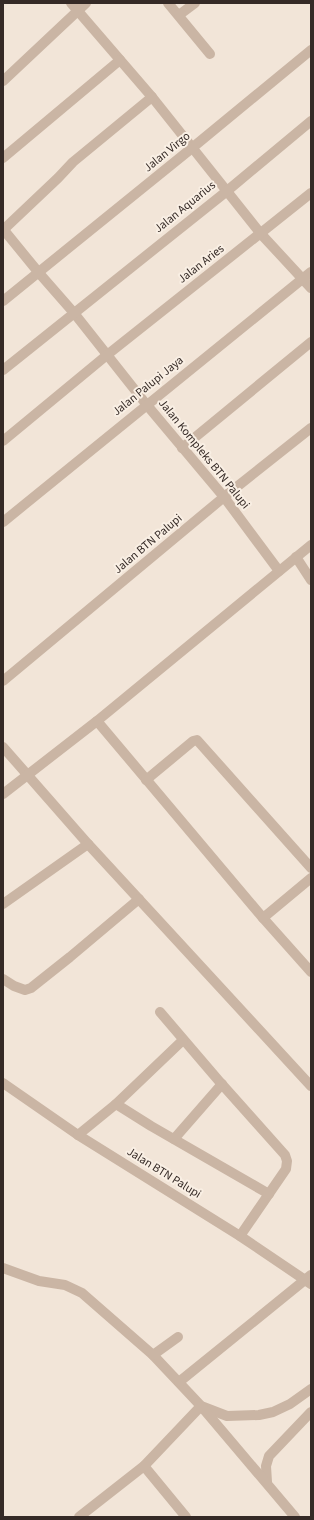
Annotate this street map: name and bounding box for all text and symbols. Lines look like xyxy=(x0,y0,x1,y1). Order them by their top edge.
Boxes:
street label: Jalan Virgo xyxy=(140,128,194,176)
street label: Jalan Aquarius xyxy=(151,177,219,237)
street label: Jalan Aries xyxy=(174,241,228,287)
street label: Jalan Palupi Jaya xyxy=(109,352,187,420)
street label: Jalan Kompleks BTN Palupi xyxy=(154,395,254,513)
street label: Jalan BTN Palupi xyxy=(110,510,186,578)
street label: Jalan BTN Palupi xyxy=(124,1143,204,1203)

